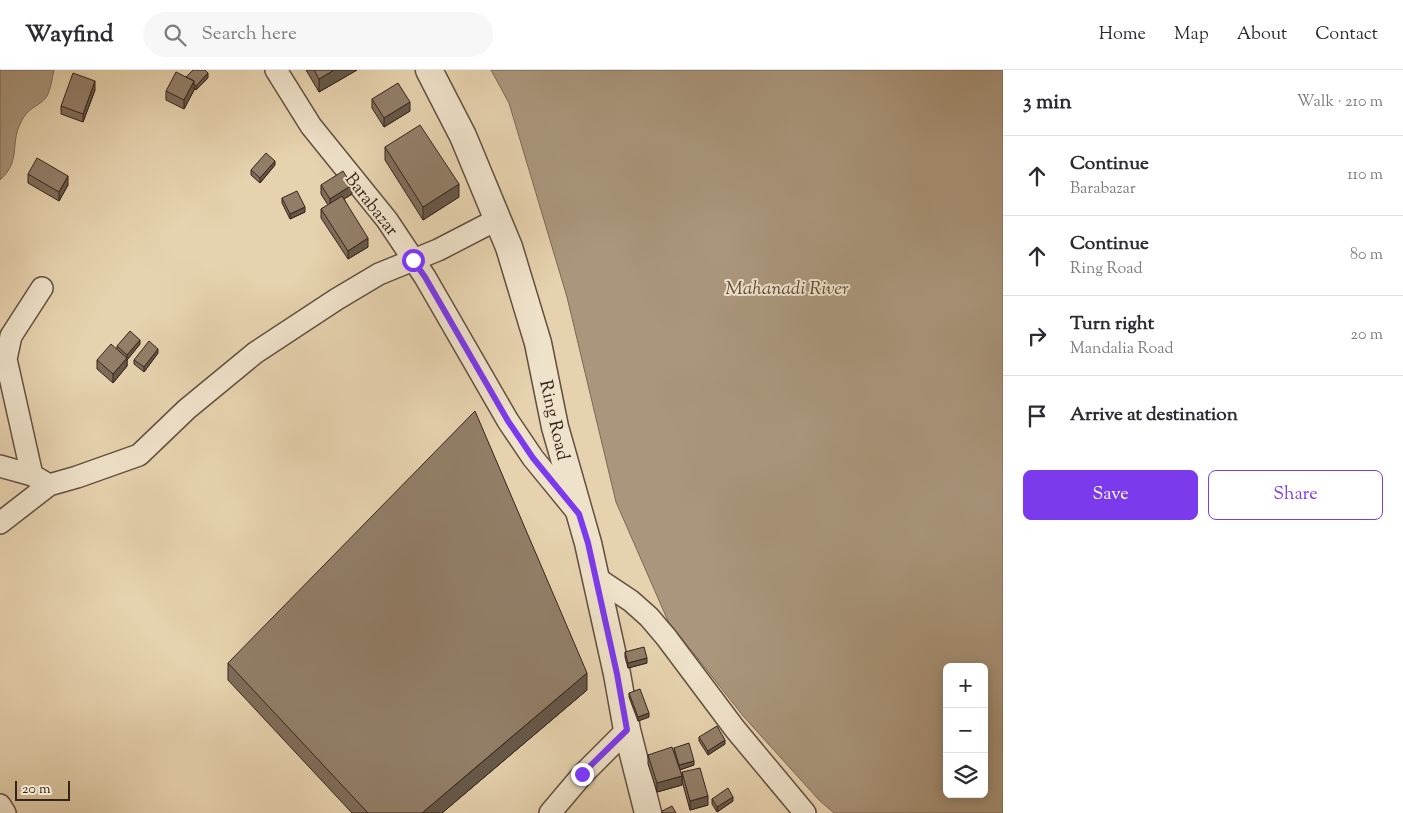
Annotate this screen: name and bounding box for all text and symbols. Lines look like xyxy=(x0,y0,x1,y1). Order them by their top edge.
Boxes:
search box xyxy=(143,12,493,57)
text: Wayfind xyxy=(25,18,113,52)
icon: search xyxy=(161,21,189,49)
text: Search here xyxy=(201,21,297,48)
text: Home xyxy=(1099,22,1146,48)
text: Map xyxy=(1174,22,1209,48)
text: About xyxy=(1237,22,1287,48)
text: Contact xyxy=(1315,22,1378,48)
text: 3 min xyxy=(1023,88,1072,118)
text: Walk · 210 m xyxy=(1297,91,1383,114)
text: Continue xyxy=(1070,151,1149,178)
icon: ahead xyxy=(1023,162,1051,190)
text: 110 m xyxy=(1347,164,1383,187)
street label: Barabazar xyxy=(337,168,404,243)
text: Barabazar xyxy=(1070,178,1136,201)
text: Continue xyxy=(1070,231,1149,258)
icon: ahead xyxy=(1023,242,1051,270)
text: 80 m xyxy=(1350,244,1383,267)
route start xyxy=(402,249,425,272)
text: Ring Road xyxy=(1070,258,1143,281)
water label: Mahanadi River xyxy=(725,276,849,303)
text: Turn right xyxy=(1070,311,1154,338)
icon: right xyxy=(1023,322,1051,350)
text: 20 m xyxy=(1350,324,1383,347)
text: Mandalia Road xyxy=(1070,338,1174,361)
street label: Ring Road xyxy=(531,378,575,463)
icon: arrive xyxy=(1023,402,1051,430)
text: Arrive at destination xyxy=(1070,402,1238,429)
button: Save xyxy=(1023,470,1198,520)
button: Share xyxy=(1208,470,1383,520)
map controls xyxy=(943,663,988,798)
button: + xyxy=(943,663,988,708)
button: − xyxy=(943,708,988,753)
button: layers xyxy=(943,753,988,798)
route end xyxy=(571,763,594,786)
scale bar xyxy=(15,778,70,801)
text: 20 m xyxy=(22,780,51,800)

